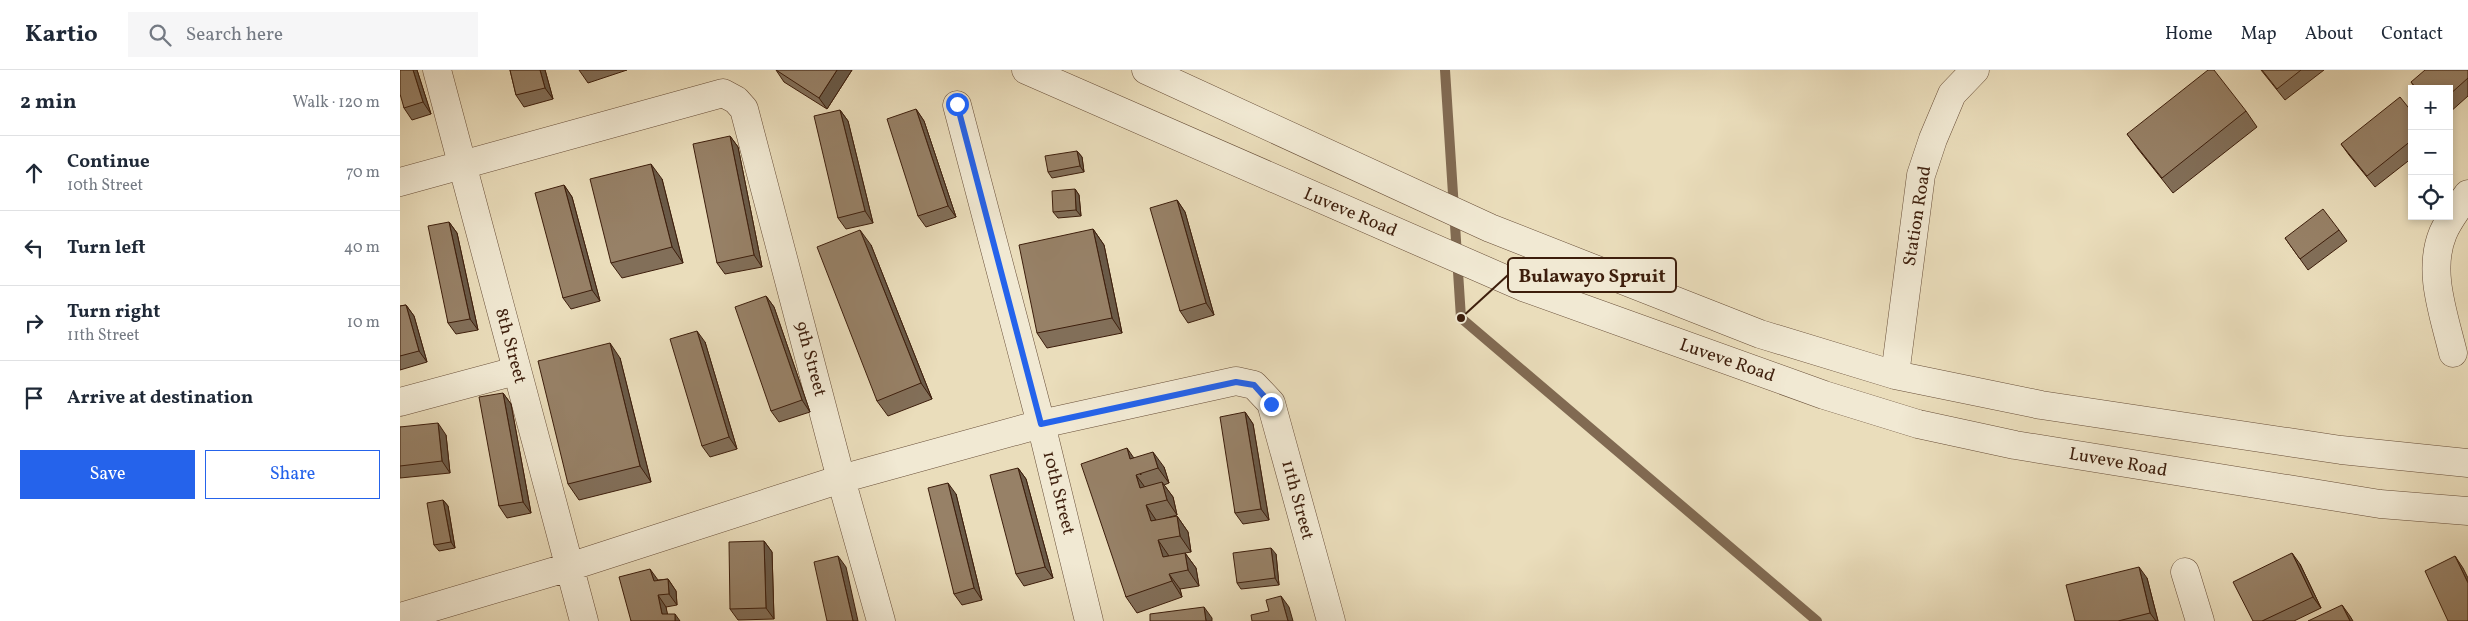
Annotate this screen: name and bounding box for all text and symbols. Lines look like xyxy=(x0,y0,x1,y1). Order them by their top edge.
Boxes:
search box xyxy=(128,12,478,57)
text: Kartio xyxy=(25,18,98,52)
icon: search xyxy=(146,21,174,49)
text: Search here xyxy=(186,22,283,48)
text: Home xyxy=(2165,22,2213,47)
text: Map xyxy=(2241,22,2277,47)
text: About xyxy=(2305,22,2353,47)
text: Contact xyxy=(2381,22,2443,47)
map controls xyxy=(2408,85,2453,220)
button: + xyxy=(2408,85,2453,130)
text: 2 min xyxy=(20,88,77,117)
text: Walk · 120 m xyxy=(292,92,380,114)
route start xyxy=(946,93,969,116)
button: − xyxy=(2408,130,2453,175)
text: Continue xyxy=(67,149,150,175)
icon: ahead xyxy=(20,159,48,187)
text: 70 m xyxy=(346,162,380,184)
street label: Station Road xyxy=(1898,164,1938,268)
text: 10th Street xyxy=(67,175,143,197)
button: locate xyxy=(2408,175,2453,220)
street label: Luveve Road xyxy=(1299,182,1401,244)
icon: left xyxy=(20,234,48,262)
text: Turn left xyxy=(67,235,146,261)
text: 40 m xyxy=(344,237,380,259)
callout: Bulawayo Spruit xyxy=(1508,258,1676,292)
text: Bulawayo Spruit xyxy=(1518,264,1666,290)
text: Turn right xyxy=(67,299,160,325)
street label: 8th Street xyxy=(488,306,532,386)
icon: right xyxy=(20,309,48,337)
text: 10 m xyxy=(347,312,380,334)
street label: 9th Street xyxy=(788,318,832,400)
text: 11th Street xyxy=(67,325,140,347)
street label: Luveve Road xyxy=(1676,333,1778,389)
icon: arrive xyxy=(20,384,48,412)
text: Arrive at destination xyxy=(67,385,253,411)
route end xyxy=(1260,393,1283,416)
street label: Luveve Road xyxy=(2067,442,2169,484)
street label: 10th Street xyxy=(1036,448,1080,538)
button: Save xyxy=(20,450,195,499)
button: Share xyxy=(205,450,380,499)
street label: 11th Street xyxy=(1274,457,1320,543)

